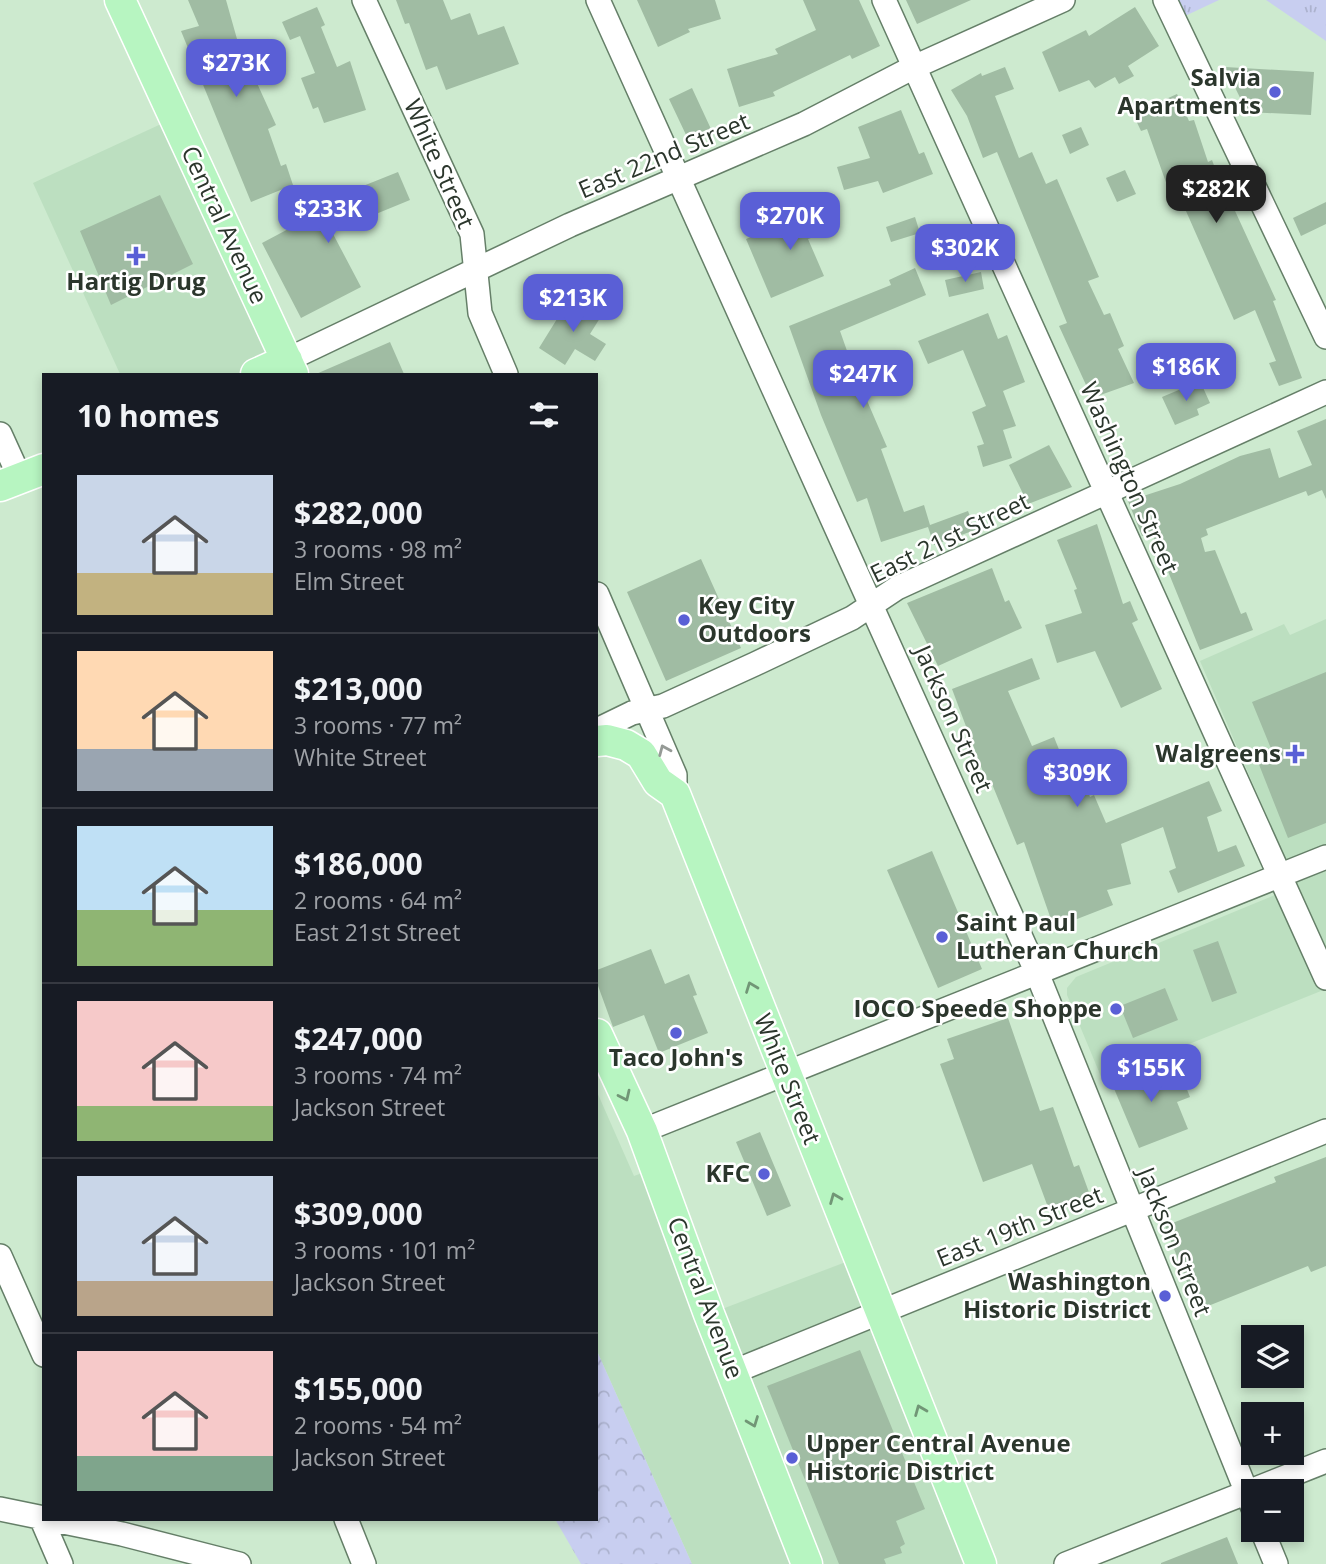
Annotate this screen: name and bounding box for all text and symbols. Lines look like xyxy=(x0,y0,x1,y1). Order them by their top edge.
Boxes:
pin: $273K xyxy=(187,40,285,99)
text: $273K xyxy=(202,46,270,78)
place label: Salvia Apartments xyxy=(1118,60,1261,121)
marker: Salvia Apartments xyxy=(1267,84,1283,100)
street label: White Street xyxy=(397,94,484,233)
street label: East 22nd Street xyxy=(573,104,754,206)
street label: Central Avenue xyxy=(174,140,276,309)
pin: $282K xyxy=(1167,166,1265,225)
text: $282K xyxy=(1182,172,1250,204)
pin: $233K xyxy=(279,186,377,245)
text: $233K xyxy=(294,192,362,224)
pin: $270K xyxy=(741,192,839,252)
text: $270K xyxy=(756,199,824,231)
pin: $302K xyxy=(916,224,1014,284)
text: $302K xyxy=(931,231,999,263)
marker: Hartig Drug xyxy=(128,248,144,264)
place label: Hartig Drug xyxy=(66,264,206,297)
pin: $213K xyxy=(524,274,622,334)
text: $213K xyxy=(539,281,607,313)
pin: $186K xyxy=(1137,344,1235,403)
pin: $247K xyxy=(814,350,912,410)
text: $186K xyxy=(1152,350,1220,382)
text: $247K xyxy=(829,357,897,389)
street label: Washington Street xyxy=(1073,376,1187,578)
text: 10 homes xyxy=(77,395,220,436)
icon: filters xyxy=(525,396,563,434)
street label: East 21st Street xyxy=(864,484,1035,590)
text: $282,000 xyxy=(294,492,423,533)
icon: home xyxy=(133,503,217,587)
text: 3 rooms · 98 m² xyxy=(294,533,462,565)
text: Elm Street xyxy=(294,565,404,597)
place label: Key City Outdoors xyxy=(698,588,811,649)
marker: Key City Outdoors xyxy=(676,612,692,628)
street label: Jackson Street xyxy=(906,638,1002,797)
text: $213,000 xyxy=(294,668,423,709)
icon: home xyxy=(133,679,217,763)
text: 3 rooms · 77 m² xyxy=(294,709,462,741)
place label: Walgreens xyxy=(1155,736,1281,769)
text: White Street xyxy=(294,741,426,773)
one-way arrow xyxy=(658,745,672,757)
marker: Walgreens xyxy=(1287,746,1303,762)
pin: $309K xyxy=(1028,750,1126,809)
text: $309K xyxy=(1043,756,1111,788)
text: $186,000 xyxy=(294,843,423,884)
icon: home xyxy=(133,854,217,938)
text: 2 rooms · 64 m² xyxy=(294,884,462,916)
place label: Saint Paul Lutheran Church xyxy=(956,905,1159,966)
text: East 21st Street xyxy=(294,916,460,948)
marker: Saint Paul Lutheran Church xyxy=(934,929,950,945)
one-way arrow xyxy=(745,982,759,994)
place label: IOCO Speede Shoppe xyxy=(854,991,1102,1024)
marker: IOCO Speede Shoppe xyxy=(1108,1001,1124,1017)
street label: White Street xyxy=(747,1008,830,1149)
text: $247,000 xyxy=(294,1018,423,1059)
marker: Taco John's xyxy=(668,1025,684,1041)
icon: home xyxy=(133,1029,217,1113)
place label: Taco John's xyxy=(609,1040,743,1073)
pin: $155K xyxy=(1102,1044,1200,1104)
text: $155K xyxy=(1117,1051,1185,1083)
text: 3 rooms · 74 m² xyxy=(294,1059,462,1091)
one-way arrow xyxy=(617,1089,631,1101)
text: Jackson Street xyxy=(294,1091,445,1123)
place label: KFC xyxy=(706,1156,750,1189)
street label: Jackson Street xyxy=(1130,1160,1220,1321)
marker: KFC xyxy=(756,1166,772,1182)
street label: East 19th Street xyxy=(931,1177,1108,1274)
text: $309,000 xyxy=(294,1193,423,1234)
one-way arrow xyxy=(829,1193,843,1206)
icon: home xyxy=(133,1204,217,1288)
street label: Central Avenue xyxy=(660,1212,752,1383)
text: 3 rooms · 101 m² xyxy=(294,1234,475,1266)
place label: Washington Historic District xyxy=(963,1264,1151,1325)
text: Jackson Street xyxy=(294,1266,445,1298)
marker: Washington Historic District xyxy=(1157,1288,1173,1304)
map controls xyxy=(1241,1325,1304,1542)
button: layers xyxy=(1241,1325,1304,1388)
text: $155,000 xyxy=(294,1368,423,1409)
icon: home xyxy=(133,1379,217,1463)
button: + xyxy=(1241,1402,1304,1465)
one-way arrow xyxy=(914,1404,928,1416)
text: 2 rooms · 54 m² xyxy=(294,1409,462,1441)
one-way arrow xyxy=(744,1415,758,1427)
place label: Upper Central Avenue Historic District xyxy=(806,1426,1071,1487)
text: Jackson Street xyxy=(294,1441,445,1473)
marker: Upper Central Avenue Historic District xyxy=(784,1450,800,1466)
button: − xyxy=(1241,1479,1304,1542)

